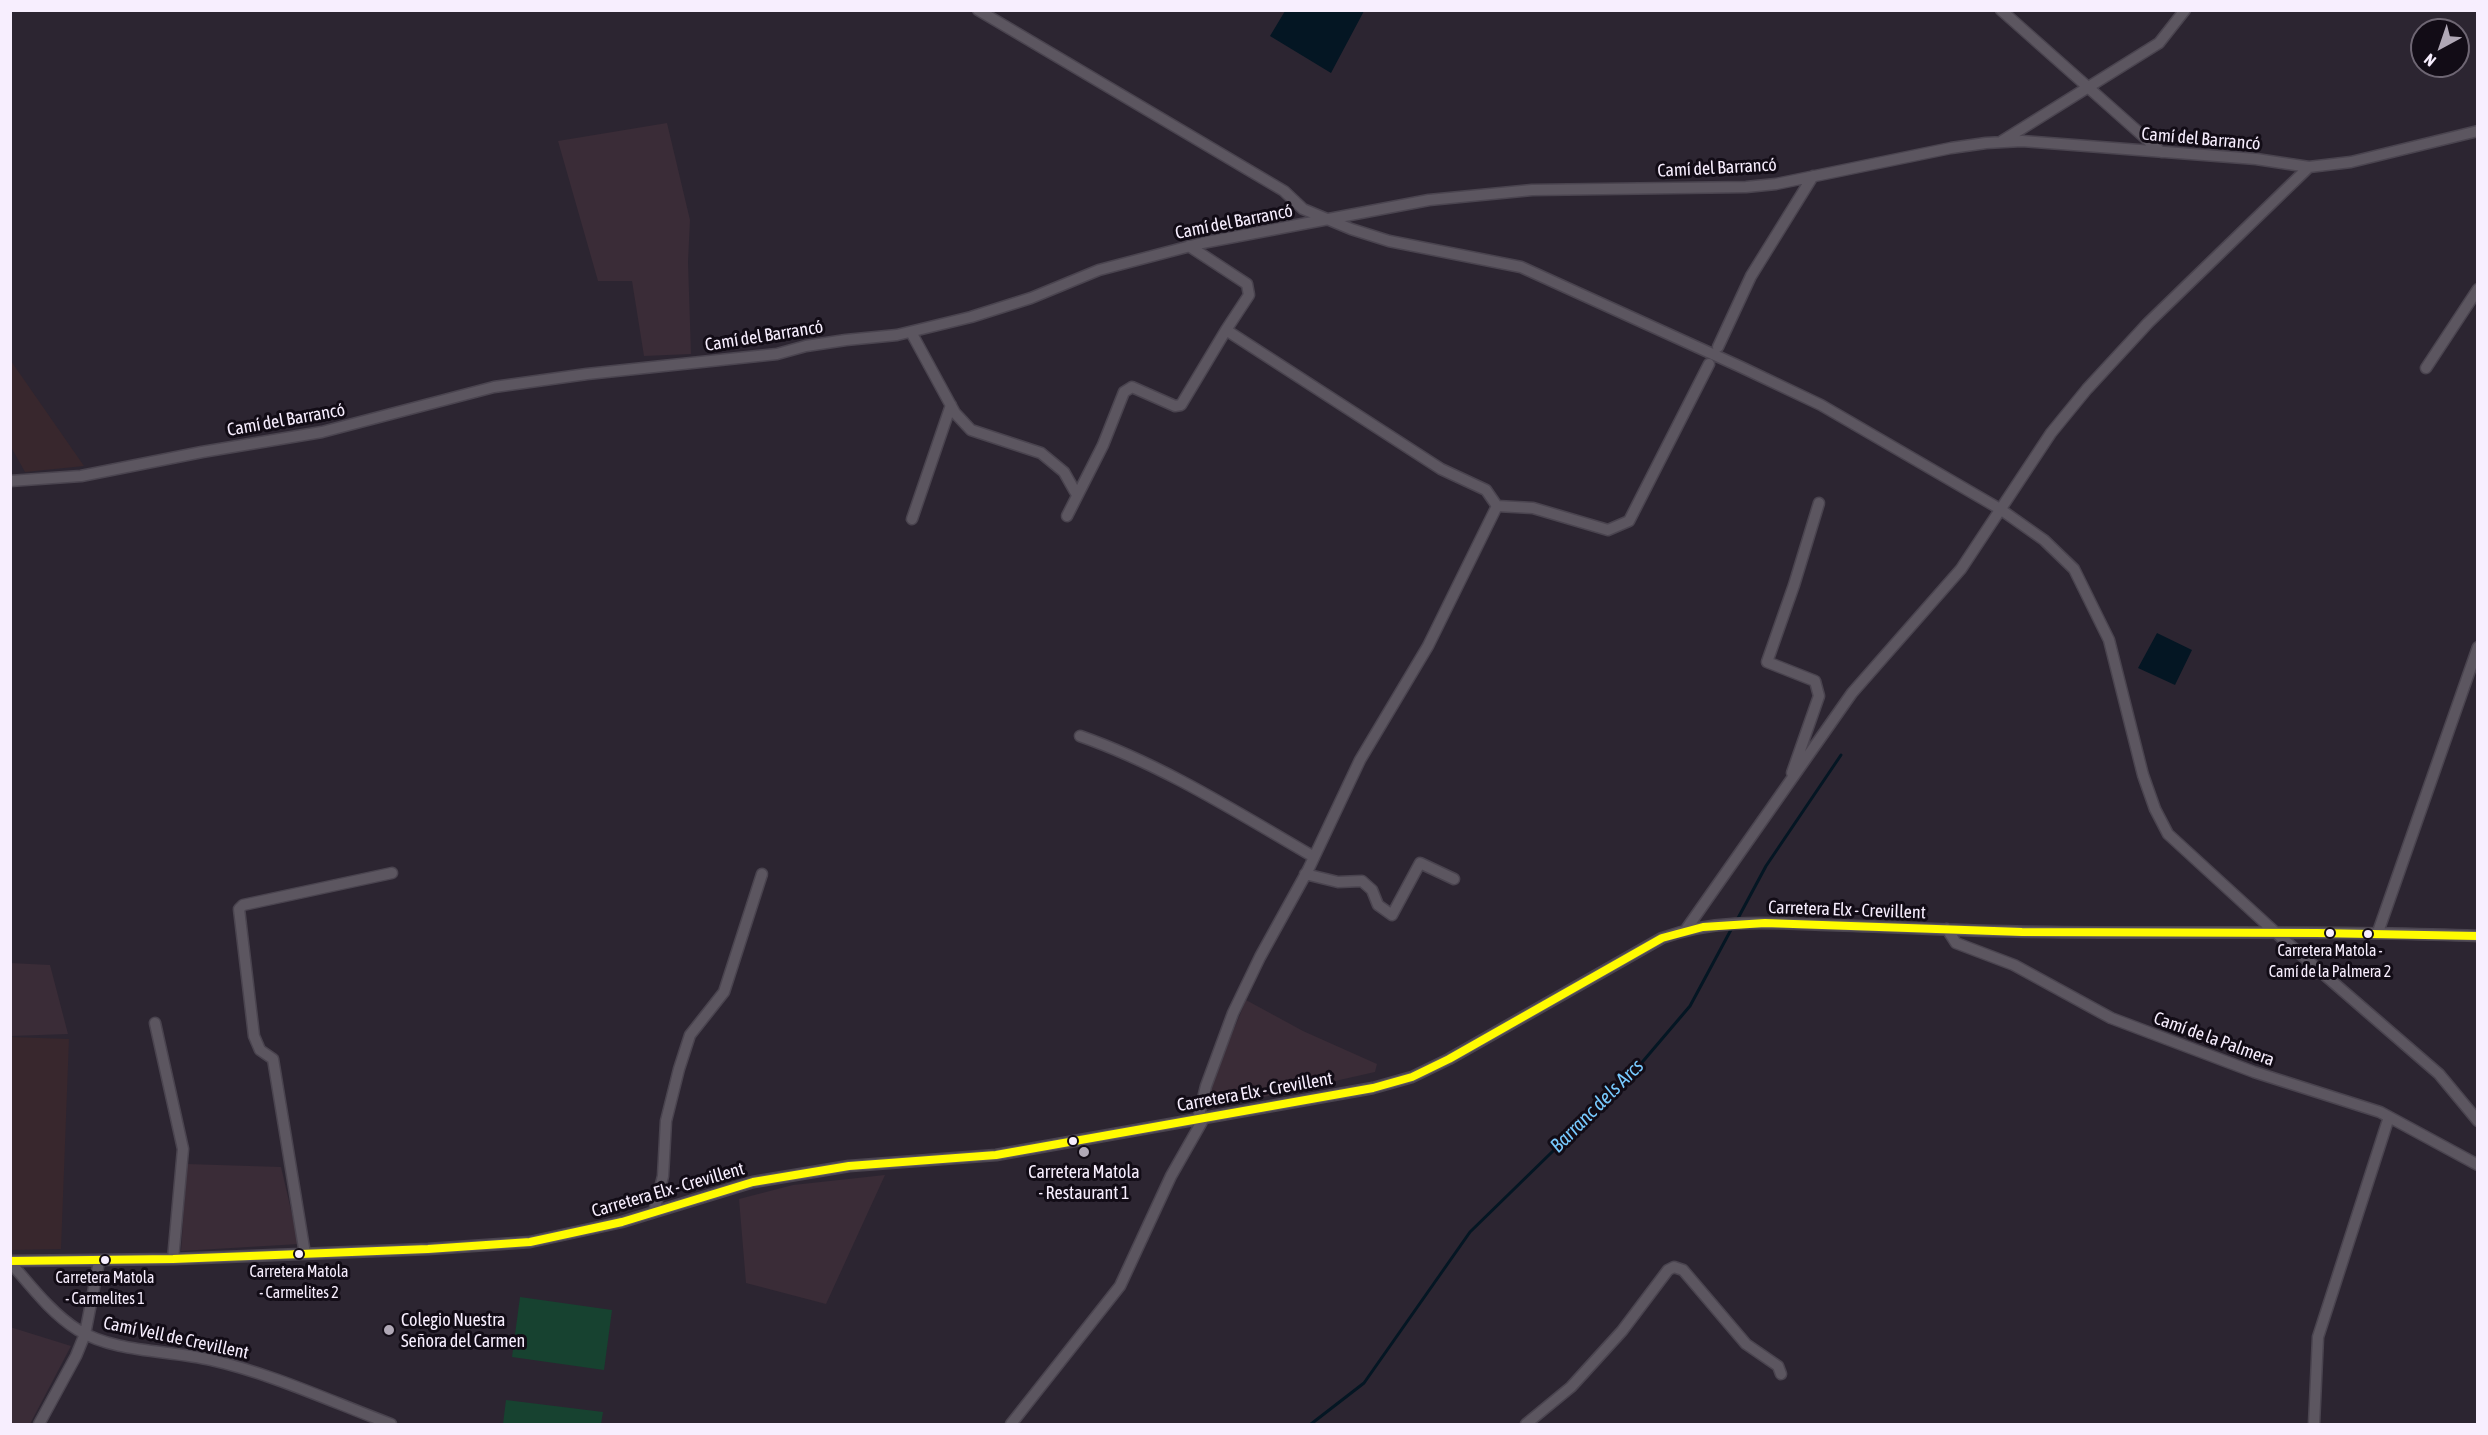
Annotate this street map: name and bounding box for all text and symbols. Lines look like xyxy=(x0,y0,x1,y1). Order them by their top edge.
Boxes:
north arrow xyxy=(2410,18,2470,78)
text: N xyxy=(2420,50,2439,70)
street label: Camí del Barrancó xyxy=(2141,123,2261,155)
street label: Camí del Barrancó xyxy=(1657,154,1777,182)
street label: Camí del Barrancó xyxy=(1173,200,1295,244)
street label: Camí del Barrancó xyxy=(703,316,825,356)
street label: Camí del Barrancó xyxy=(225,399,347,441)
street label: Carretera Elx - Crevillent xyxy=(1768,896,1926,924)
marker: Carretera Matola - Camí de la Palmera 2 xyxy=(2324,927,2336,939)
unlabelled marker xyxy=(2362,928,2374,940)
place label: Carretera Matola - Camí de la Palmera 2 xyxy=(2269,941,2391,979)
street label: Camí de la Palmera xyxy=(2151,1007,2277,1071)
water label: Barranc dels Arcs xyxy=(1545,1054,1649,1158)
street label: Carretera Elx - Crevillent xyxy=(1175,1068,1335,1116)
unlabelled marker xyxy=(1067,1135,1079,1147)
marker: Carretera Matola - Restaurant 1 xyxy=(1077,1145,1091,1159)
street label: Carretera Elx - Crevillent xyxy=(589,1158,747,1222)
place label: Carretera Matola - Restaurant 1 xyxy=(1028,1161,1140,1204)
marker: Carretera Matola - Carmelites 2 xyxy=(293,1248,305,1260)
marker: Carretera Matola - Carmelites 1 xyxy=(99,1254,111,1266)
place label: Carretera Matola - Carmelites 2 xyxy=(250,1262,348,1300)
place label: Carretera Matola - Carmelites 1 xyxy=(56,1268,154,1306)
place label: Colegio Nuestra Señora del Carmen xyxy=(401,1309,525,1352)
street label: Camí Vell de Crevillent xyxy=(101,1312,251,1364)
marker: Colegio Nuestra Señora del Carmen xyxy=(382,1323,396,1337)

